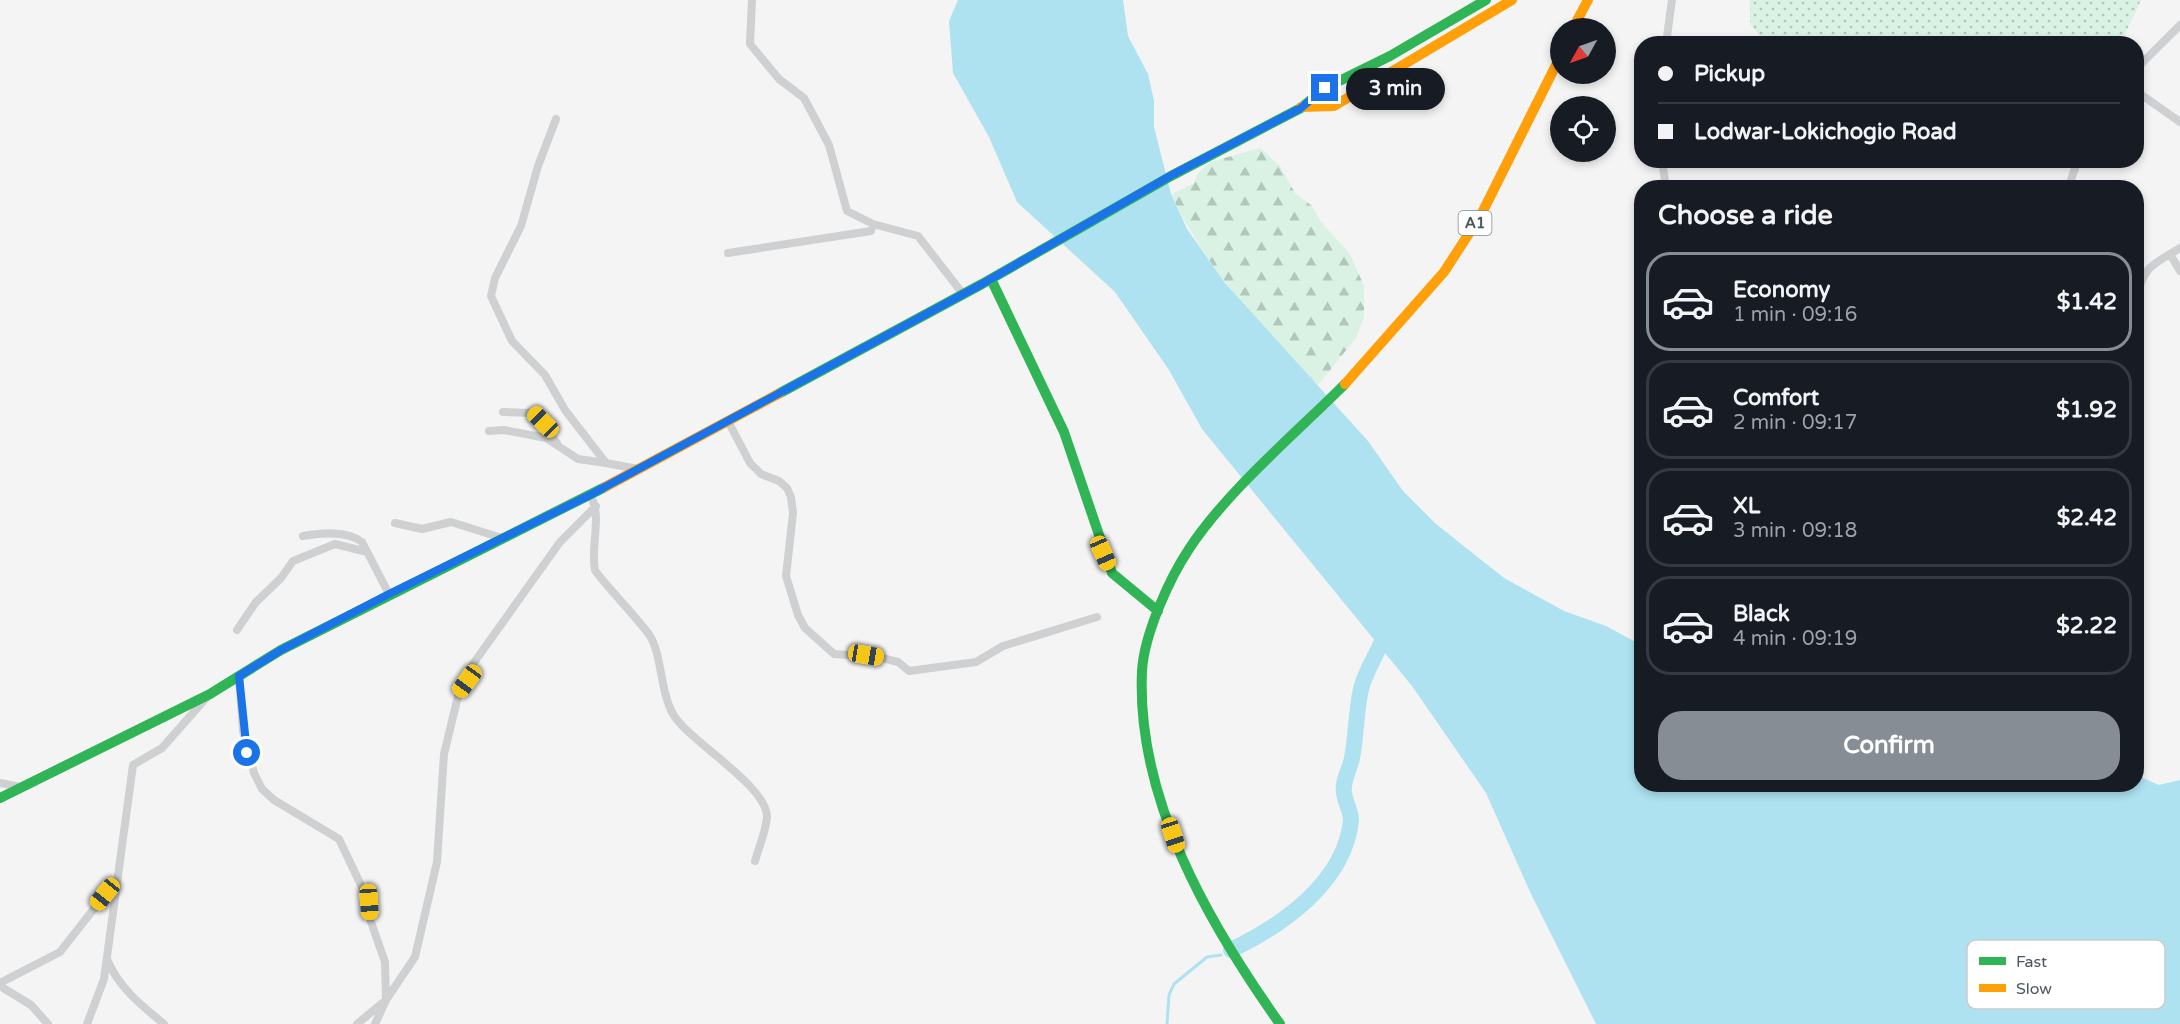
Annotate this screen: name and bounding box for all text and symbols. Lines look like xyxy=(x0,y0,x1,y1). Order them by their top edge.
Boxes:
north arrow xyxy=(1550,18,1616,84)
map controls xyxy=(1550,18,1616,162)
text: Pickup xyxy=(1694,61,1765,87)
callout: 3 min xyxy=(1346,67,1445,109)
route end xyxy=(1311,74,1338,101)
text: 3 min xyxy=(1369,77,1422,101)
button: locate xyxy=(1550,96,1616,162)
text: Lodwar-Lokichogio Road xyxy=(1694,119,1957,145)
text: Choose a ride xyxy=(1658,199,1833,232)
road number: A1 xyxy=(1458,211,1492,235)
icon: car xyxy=(1661,275,1715,329)
text: Economy xyxy=(1733,277,1830,303)
text: $1.42 xyxy=(2057,289,2117,315)
text: 1 min · 09:16 xyxy=(1733,303,1857,327)
icon: car xyxy=(1661,383,1715,437)
text: Comfort xyxy=(1733,385,1819,411)
text: $1.92 xyxy=(2056,397,2117,423)
car xyxy=(524,403,562,441)
text: 2 min · 09:17 xyxy=(1733,411,1857,435)
icon: car xyxy=(1661,491,1715,545)
text: XL xyxy=(1733,493,1760,519)
text: $2.42 xyxy=(2057,505,2117,531)
text: 3 min · 09:18 xyxy=(1733,519,1857,543)
car xyxy=(1087,533,1119,573)
icon: car xyxy=(1661,599,1715,653)
text: Black xyxy=(1733,601,1790,627)
text: $2.22 xyxy=(2056,613,2117,639)
text: 4 min · 09:19 xyxy=(1733,627,1857,651)
car xyxy=(847,643,885,667)
car xyxy=(449,661,485,701)
button: Confirm xyxy=(1658,711,2120,780)
route start xyxy=(233,739,260,766)
car xyxy=(1159,815,1187,855)
car xyxy=(87,874,123,914)
car xyxy=(359,883,379,921)
legend xyxy=(1967,940,2165,1009)
text: Fast xyxy=(2016,952,2047,972)
text: Slow xyxy=(2016,979,2052,999)

